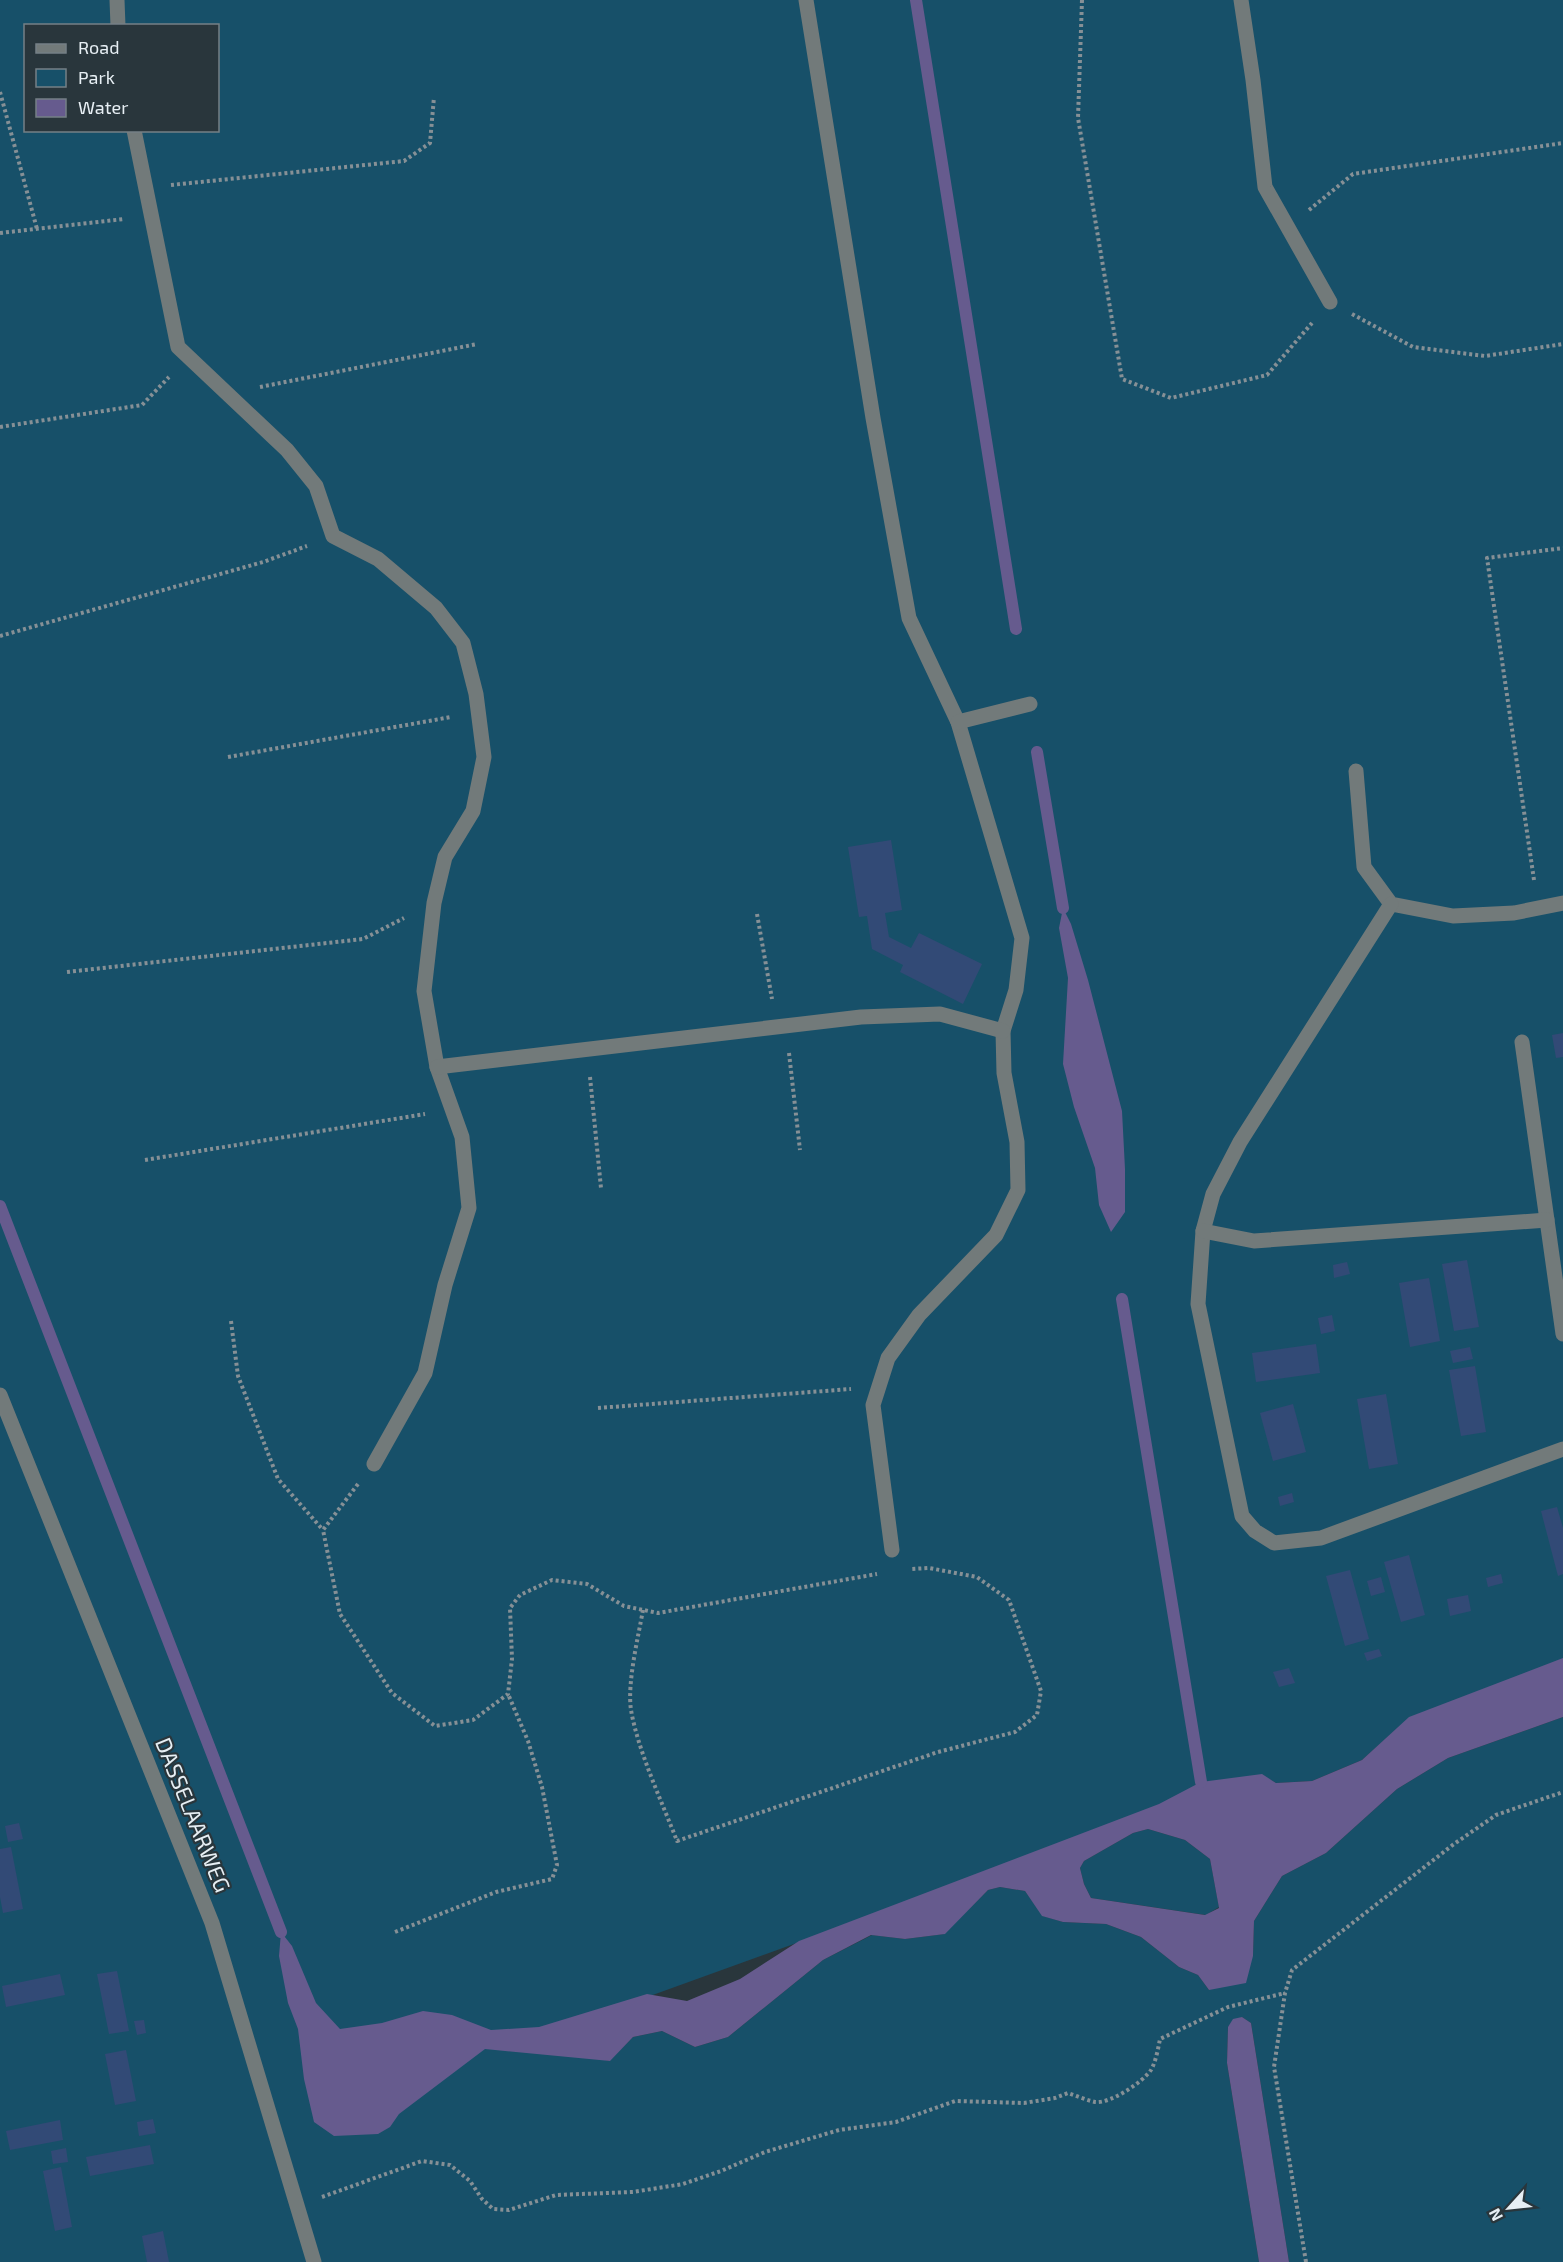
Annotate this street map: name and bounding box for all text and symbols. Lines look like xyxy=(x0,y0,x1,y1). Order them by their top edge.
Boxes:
legend xyxy=(24,24,219,132)
text: Road xyxy=(78,36,119,58)
text: Park xyxy=(78,66,115,88)
text: Water xyxy=(78,96,128,118)
street label: DASSELAARWEG xyxy=(151,1734,237,1896)
north arrow xyxy=(1479,2178,1539,2238)
text: N xyxy=(1484,2206,1506,2225)

